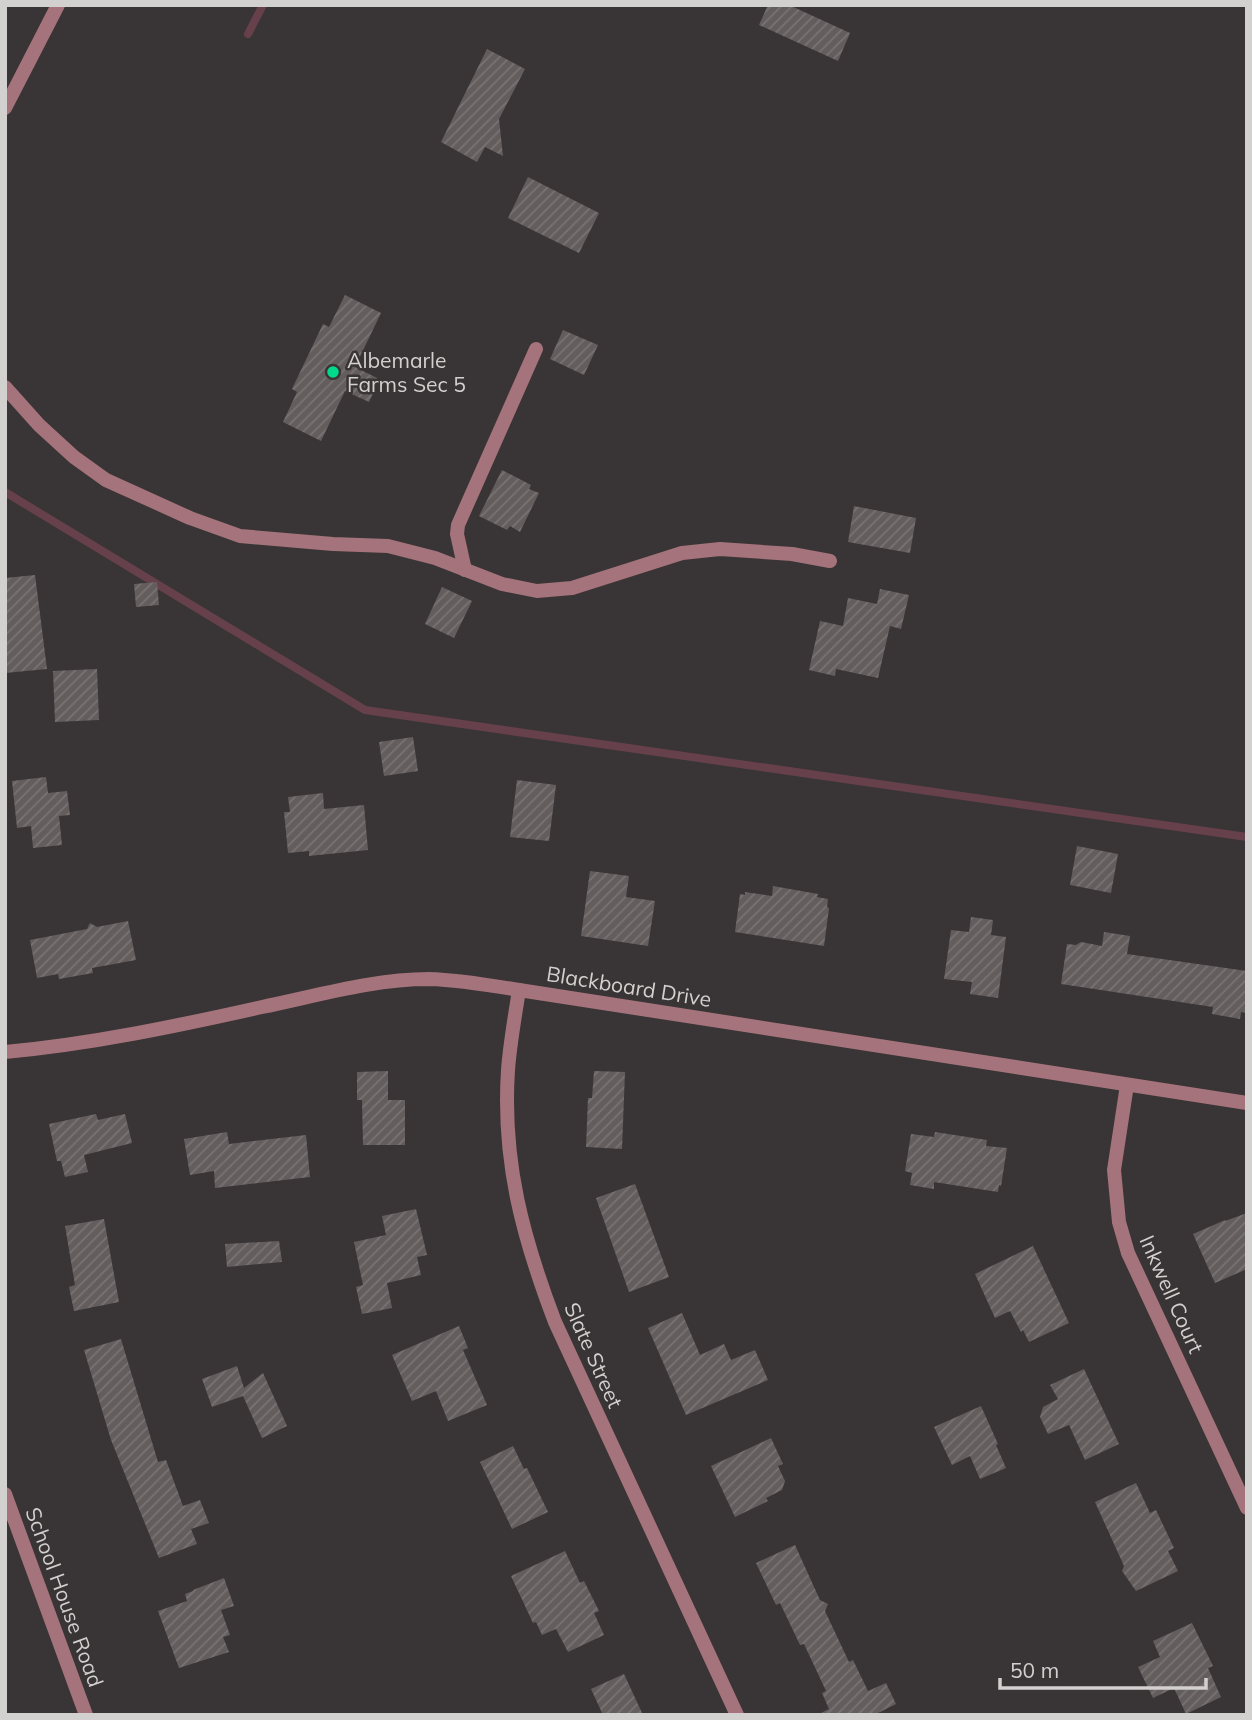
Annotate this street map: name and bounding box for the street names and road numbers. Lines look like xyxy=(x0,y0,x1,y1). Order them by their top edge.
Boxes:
street label: Blackboard Drive xyxy=(545,960,713,1012)
street label: Inkwell Court xyxy=(1134,1231,1210,1357)
street label: Slate Street xyxy=(559,1298,629,1412)
street label: School House Road xyxy=(20,1504,110,1690)

